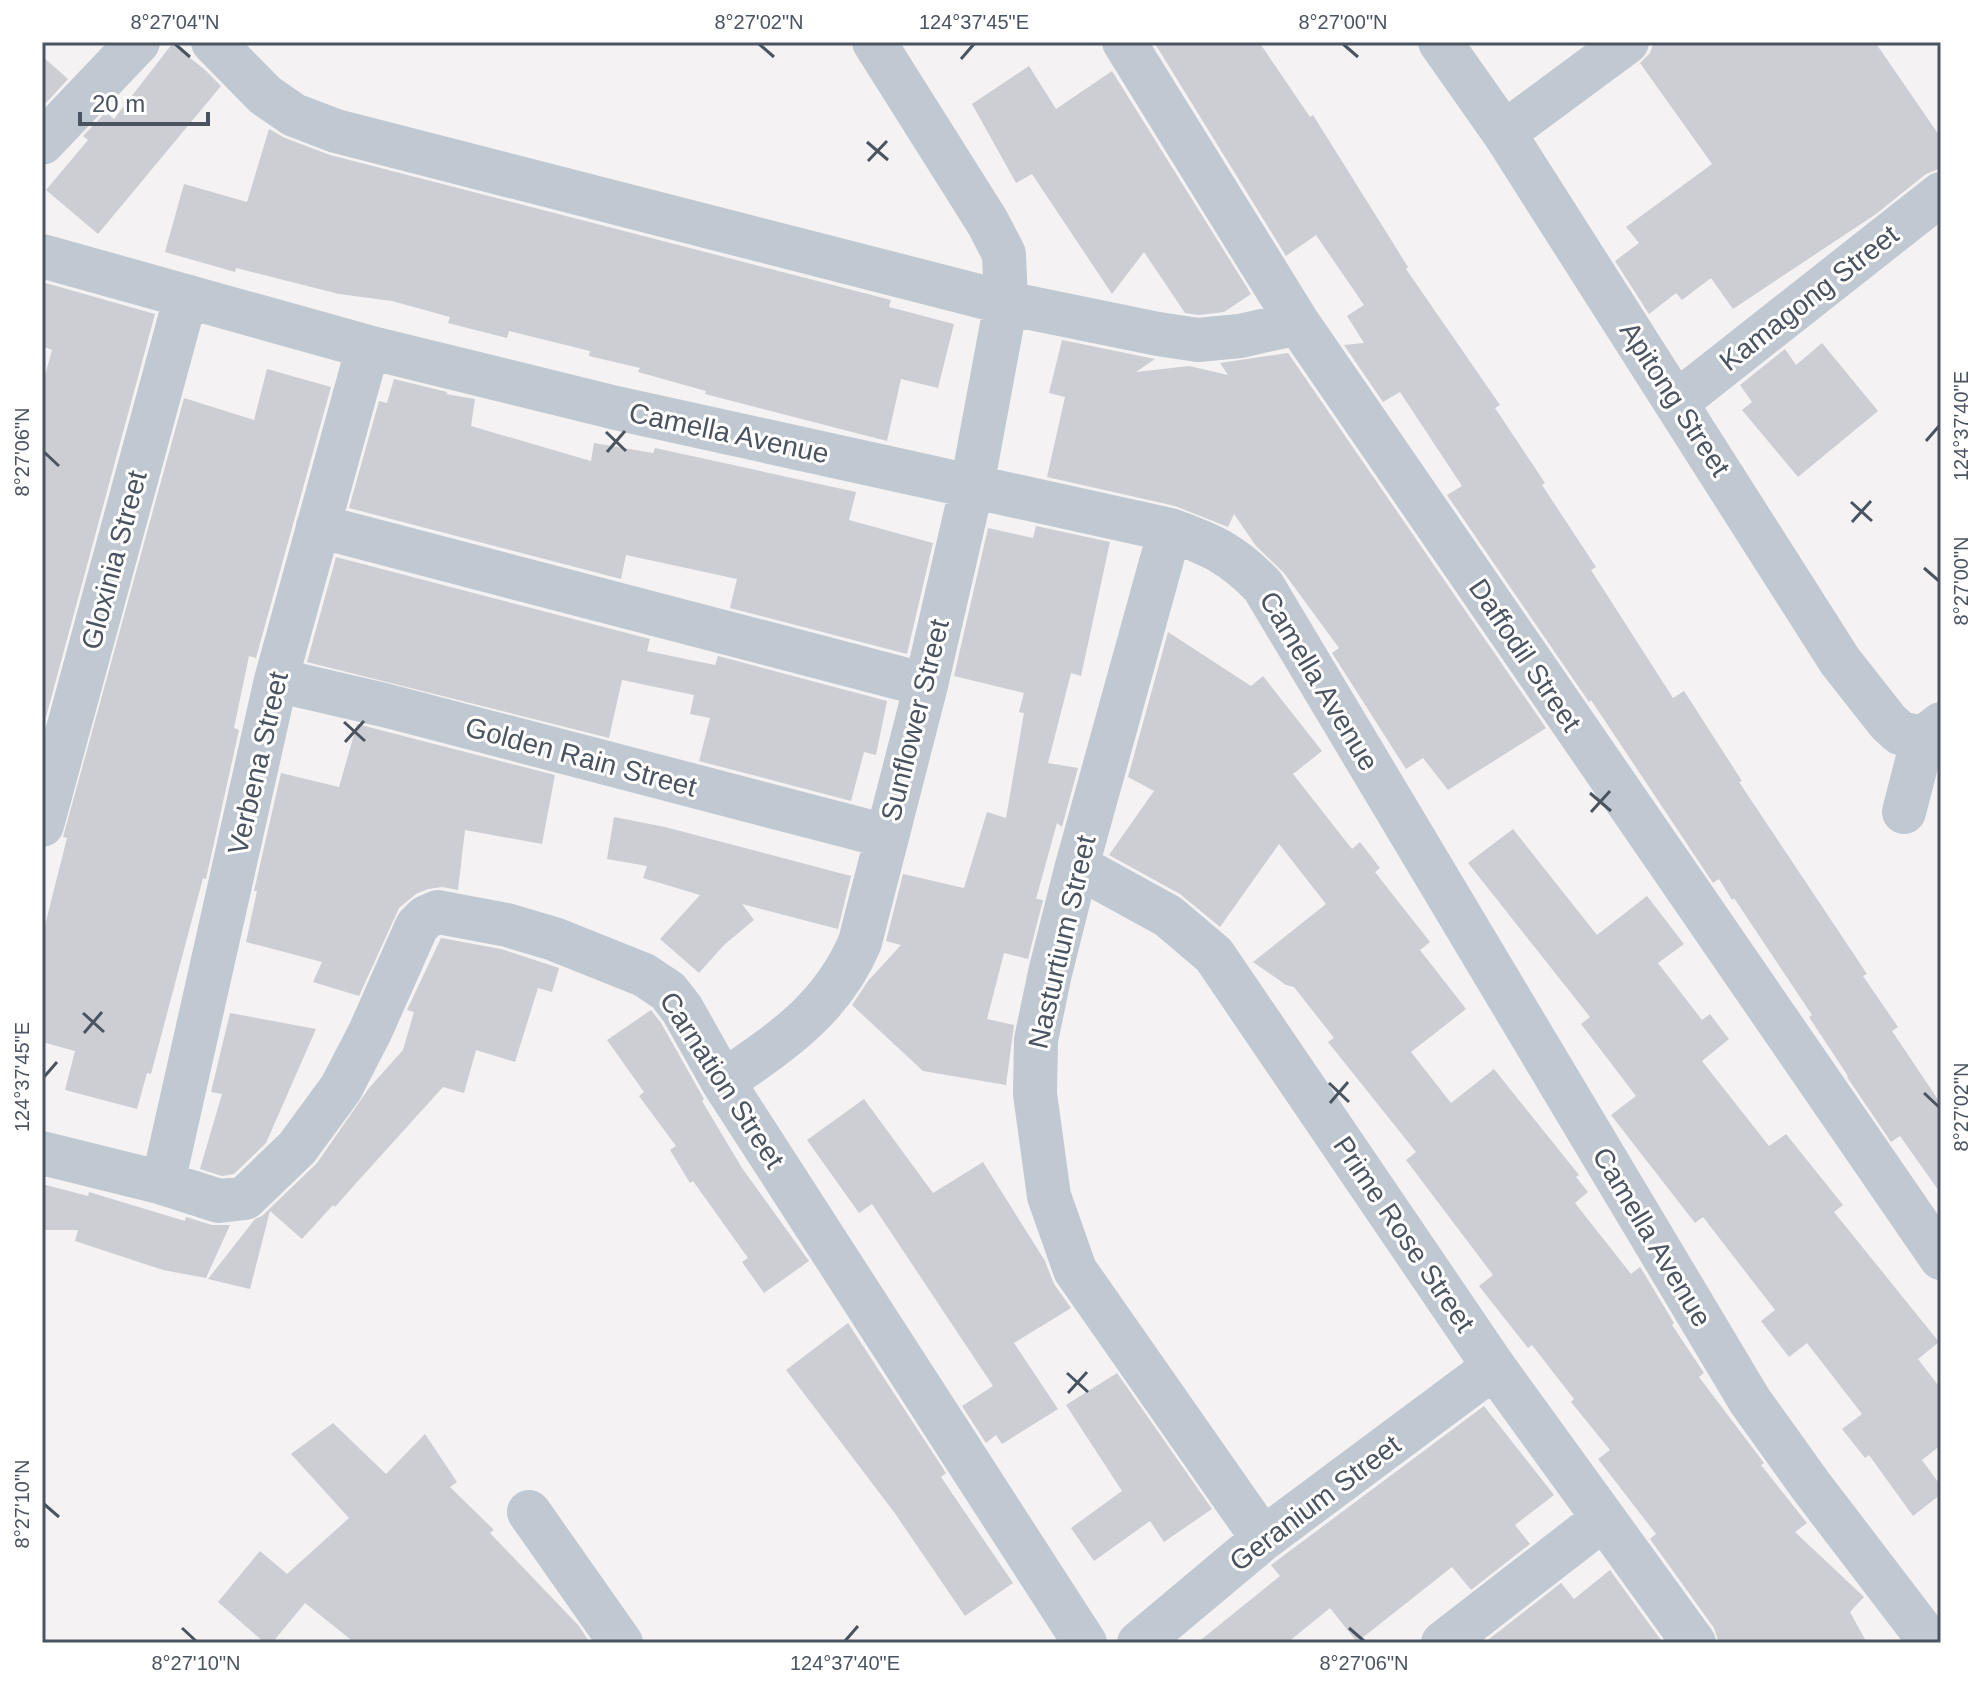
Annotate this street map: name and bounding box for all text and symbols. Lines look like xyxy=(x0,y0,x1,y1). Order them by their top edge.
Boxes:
text: 8°27'04"N xyxy=(131,11,219,33)
text: 8°27'02"N xyxy=(715,11,803,33)
text: 124°37'45"E xyxy=(919,11,1029,33)
text: 8°27'00"N xyxy=(1299,11,1387,33)
scale bar xyxy=(80,76,208,126)
text: 20 m xyxy=(92,90,145,117)
street label: Kamagong Street xyxy=(1714,219,1905,377)
street label: Apitong Street xyxy=(1614,316,1736,482)
text: 124°37'40"E xyxy=(1950,371,1972,481)
street label: Camella Avenue xyxy=(626,397,832,469)
text: 8°27'06"N xyxy=(11,408,33,496)
street label: Gloxinia Street xyxy=(75,467,153,653)
text: 8°27'00"N xyxy=(1950,537,1972,625)
street label: Daffodil Street xyxy=(1463,573,1587,737)
street label: Camella Avenue xyxy=(1253,586,1385,776)
street label: Sunflower Street xyxy=(875,616,955,824)
street label: Verbena Street xyxy=(222,668,294,857)
street label: Golden Rain Street xyxy=(462,711,700,803)
street label: Nasturtium Street xyxy=(1022,832,1102,1052)
street label: Carnation Street xyxy=(653,986,791,1174)
text: 124°37'45"E xyxy=(11,1022,33,1132)
text: 8°27'02"N xyxy=(1950,1063,1972,1151)
street label: Prime Rose Street xyxy=(1327,1131,1481,1338)
street label: Camella Avenue xyxy=(1586,1142,1718,1332)
street label: Geranium Street xyxy=(1224,1429,1407,1577)
text: 8°27'10"N xyxy=(11,1460,33,1548)
text: 8°27'10"N xyxy=(152,1652,240,1674)
text: 124°37'40"E xyxy=(790,1652,900,1674)
text: 8°27'06"N xyxy=(1320,1652,1408,1674)

